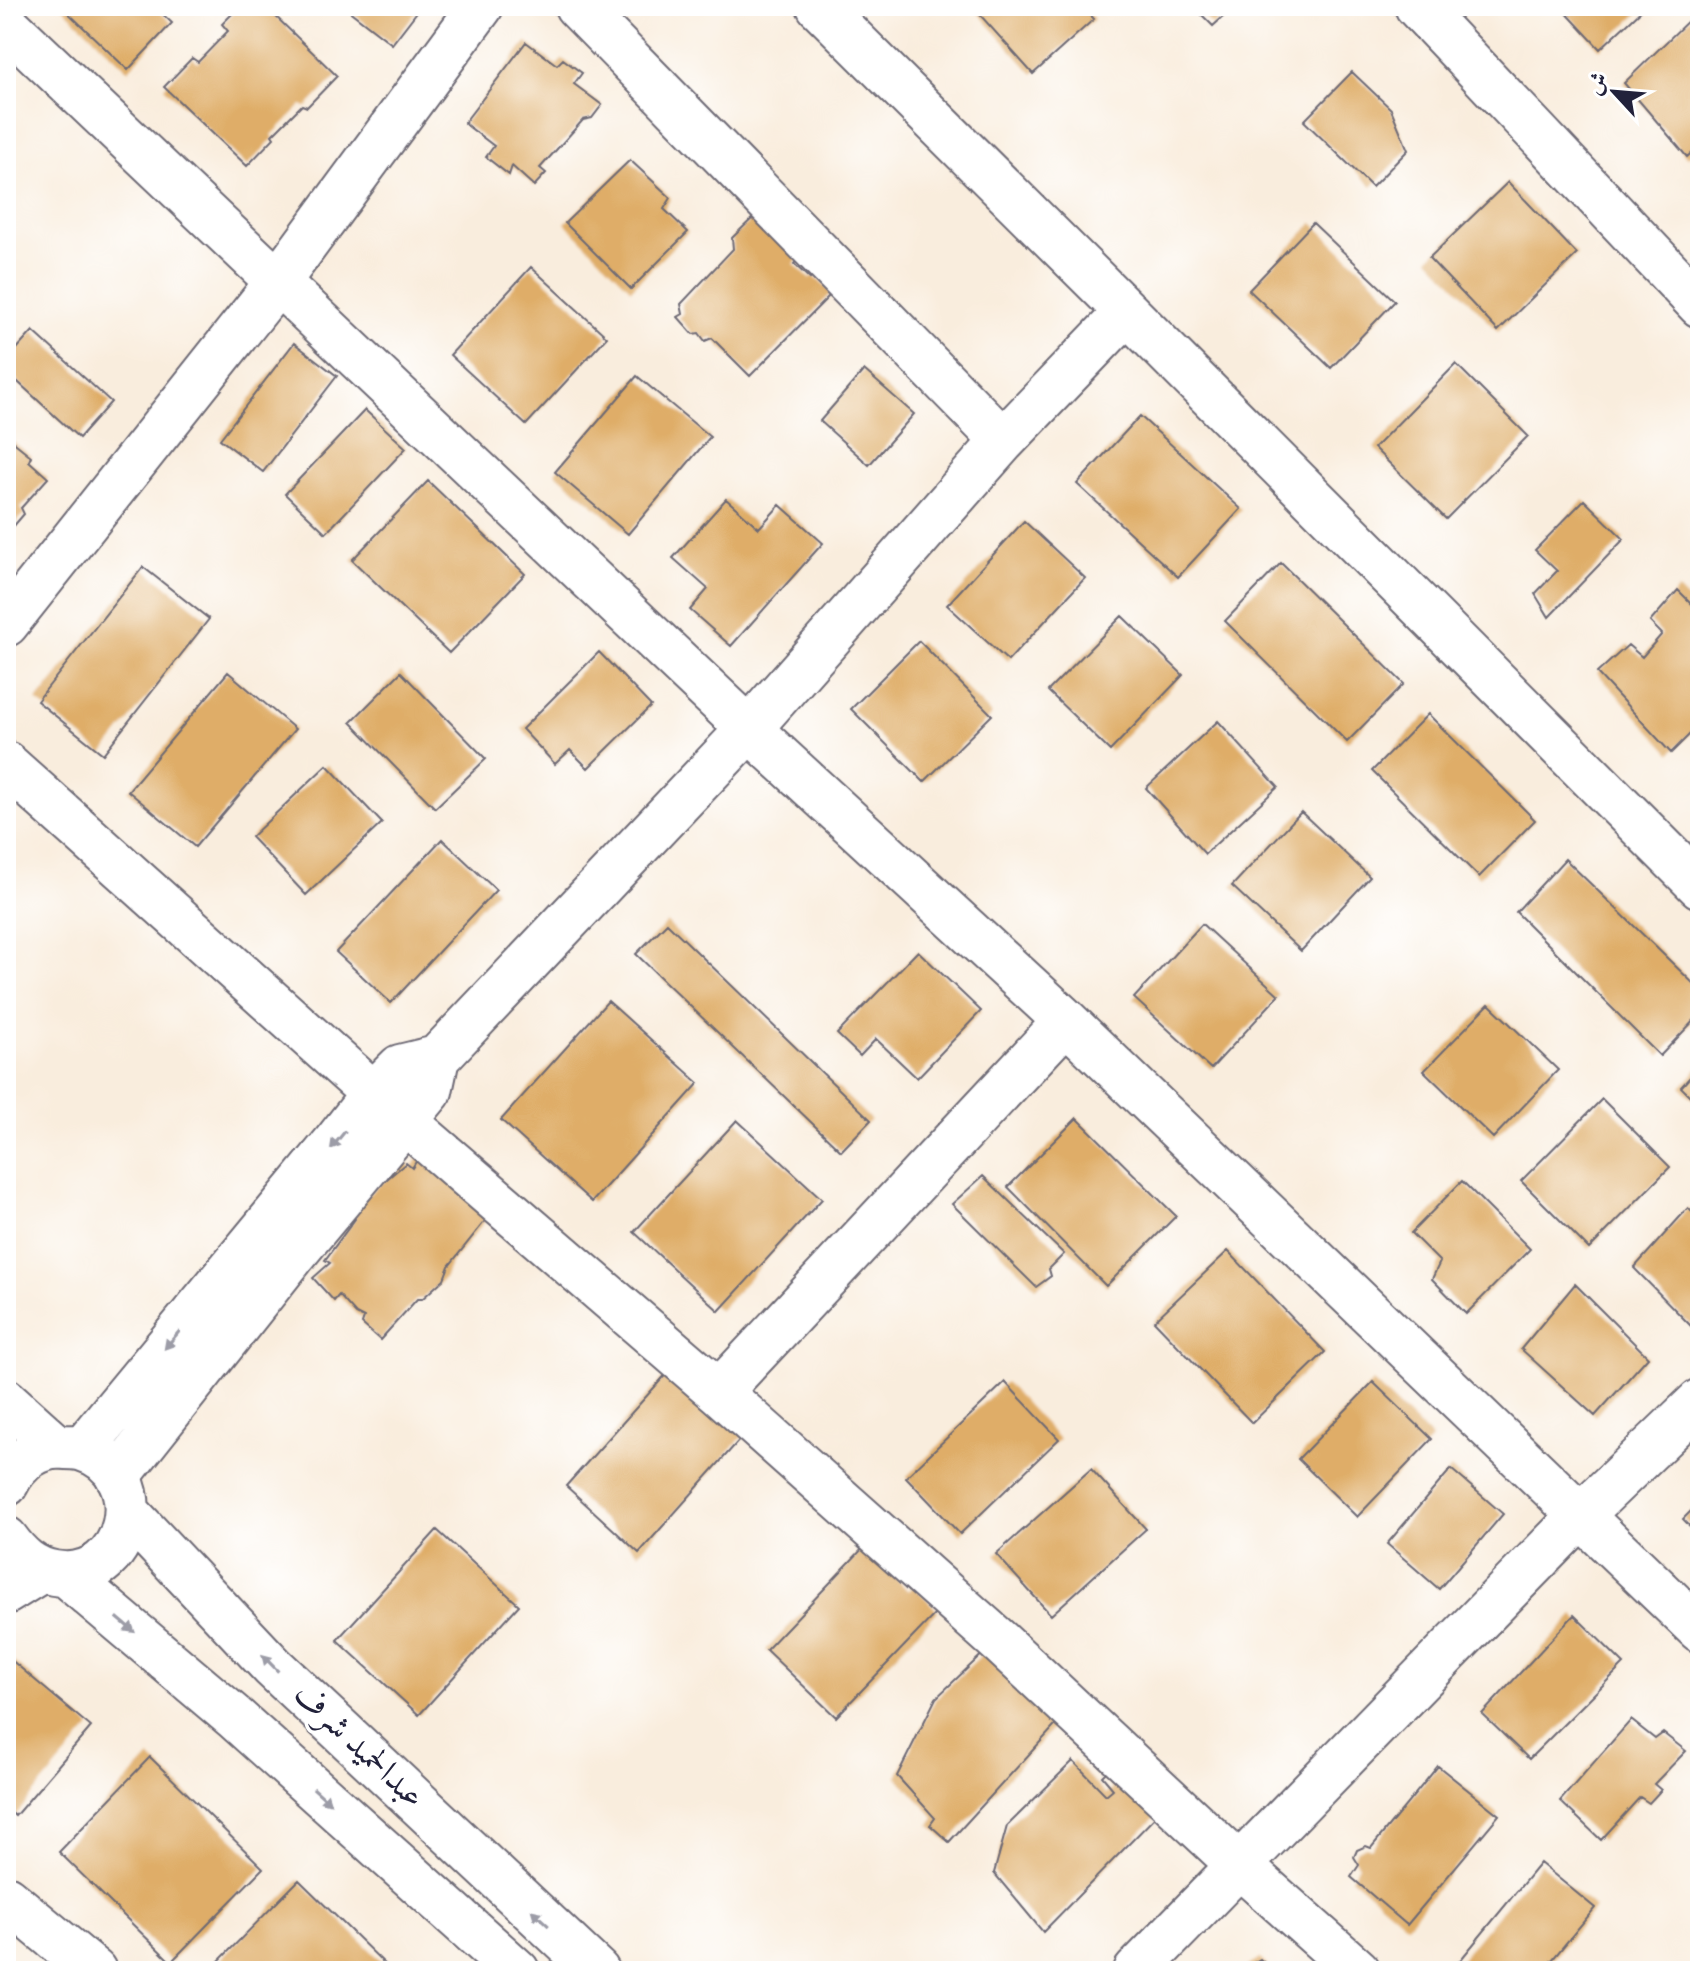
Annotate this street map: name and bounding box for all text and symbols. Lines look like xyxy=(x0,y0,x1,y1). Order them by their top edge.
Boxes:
north arrow xyxy=(1574,52,1654,132)
text: ش xyxy=(1580,68,1618,101)
one-way arrow xyxy=(330,1130,346,1150)
one-way arrow xyxy=(164,1330,181,1350)
one-way arrow xyxy=(115,1616,135,1633)
one-way arrow xyxy=(261,1654,279,1673)
street label: عبدالحميد شرف xyxy=(281,1673,435,1821)
one-way arrow xyxy=(312,1787,332,1805)
one-way arrow xyxy=(531,1910,550,1928)

